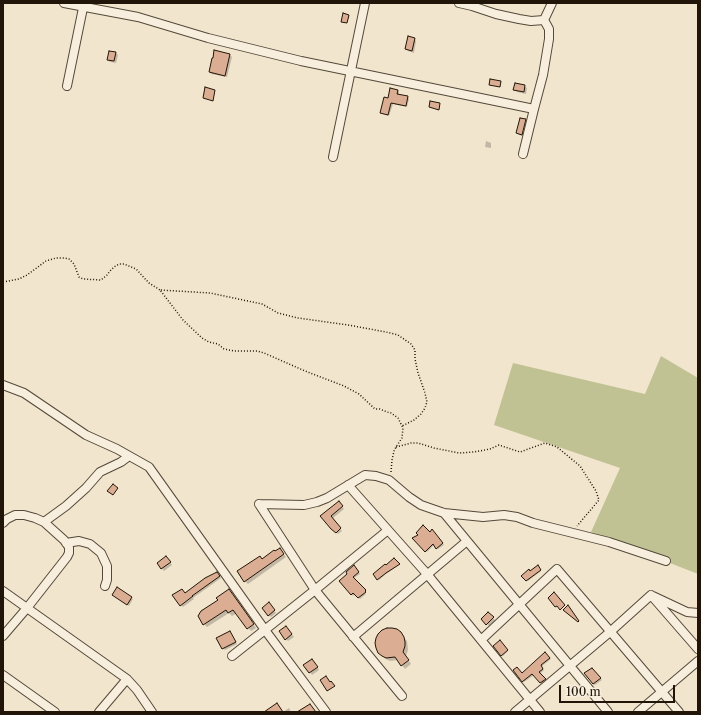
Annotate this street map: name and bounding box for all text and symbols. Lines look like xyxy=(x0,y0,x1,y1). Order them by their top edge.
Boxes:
scale bar xyxy=(561,677,677,703)
text: 100 m xyxy=(566,684,601,699)

